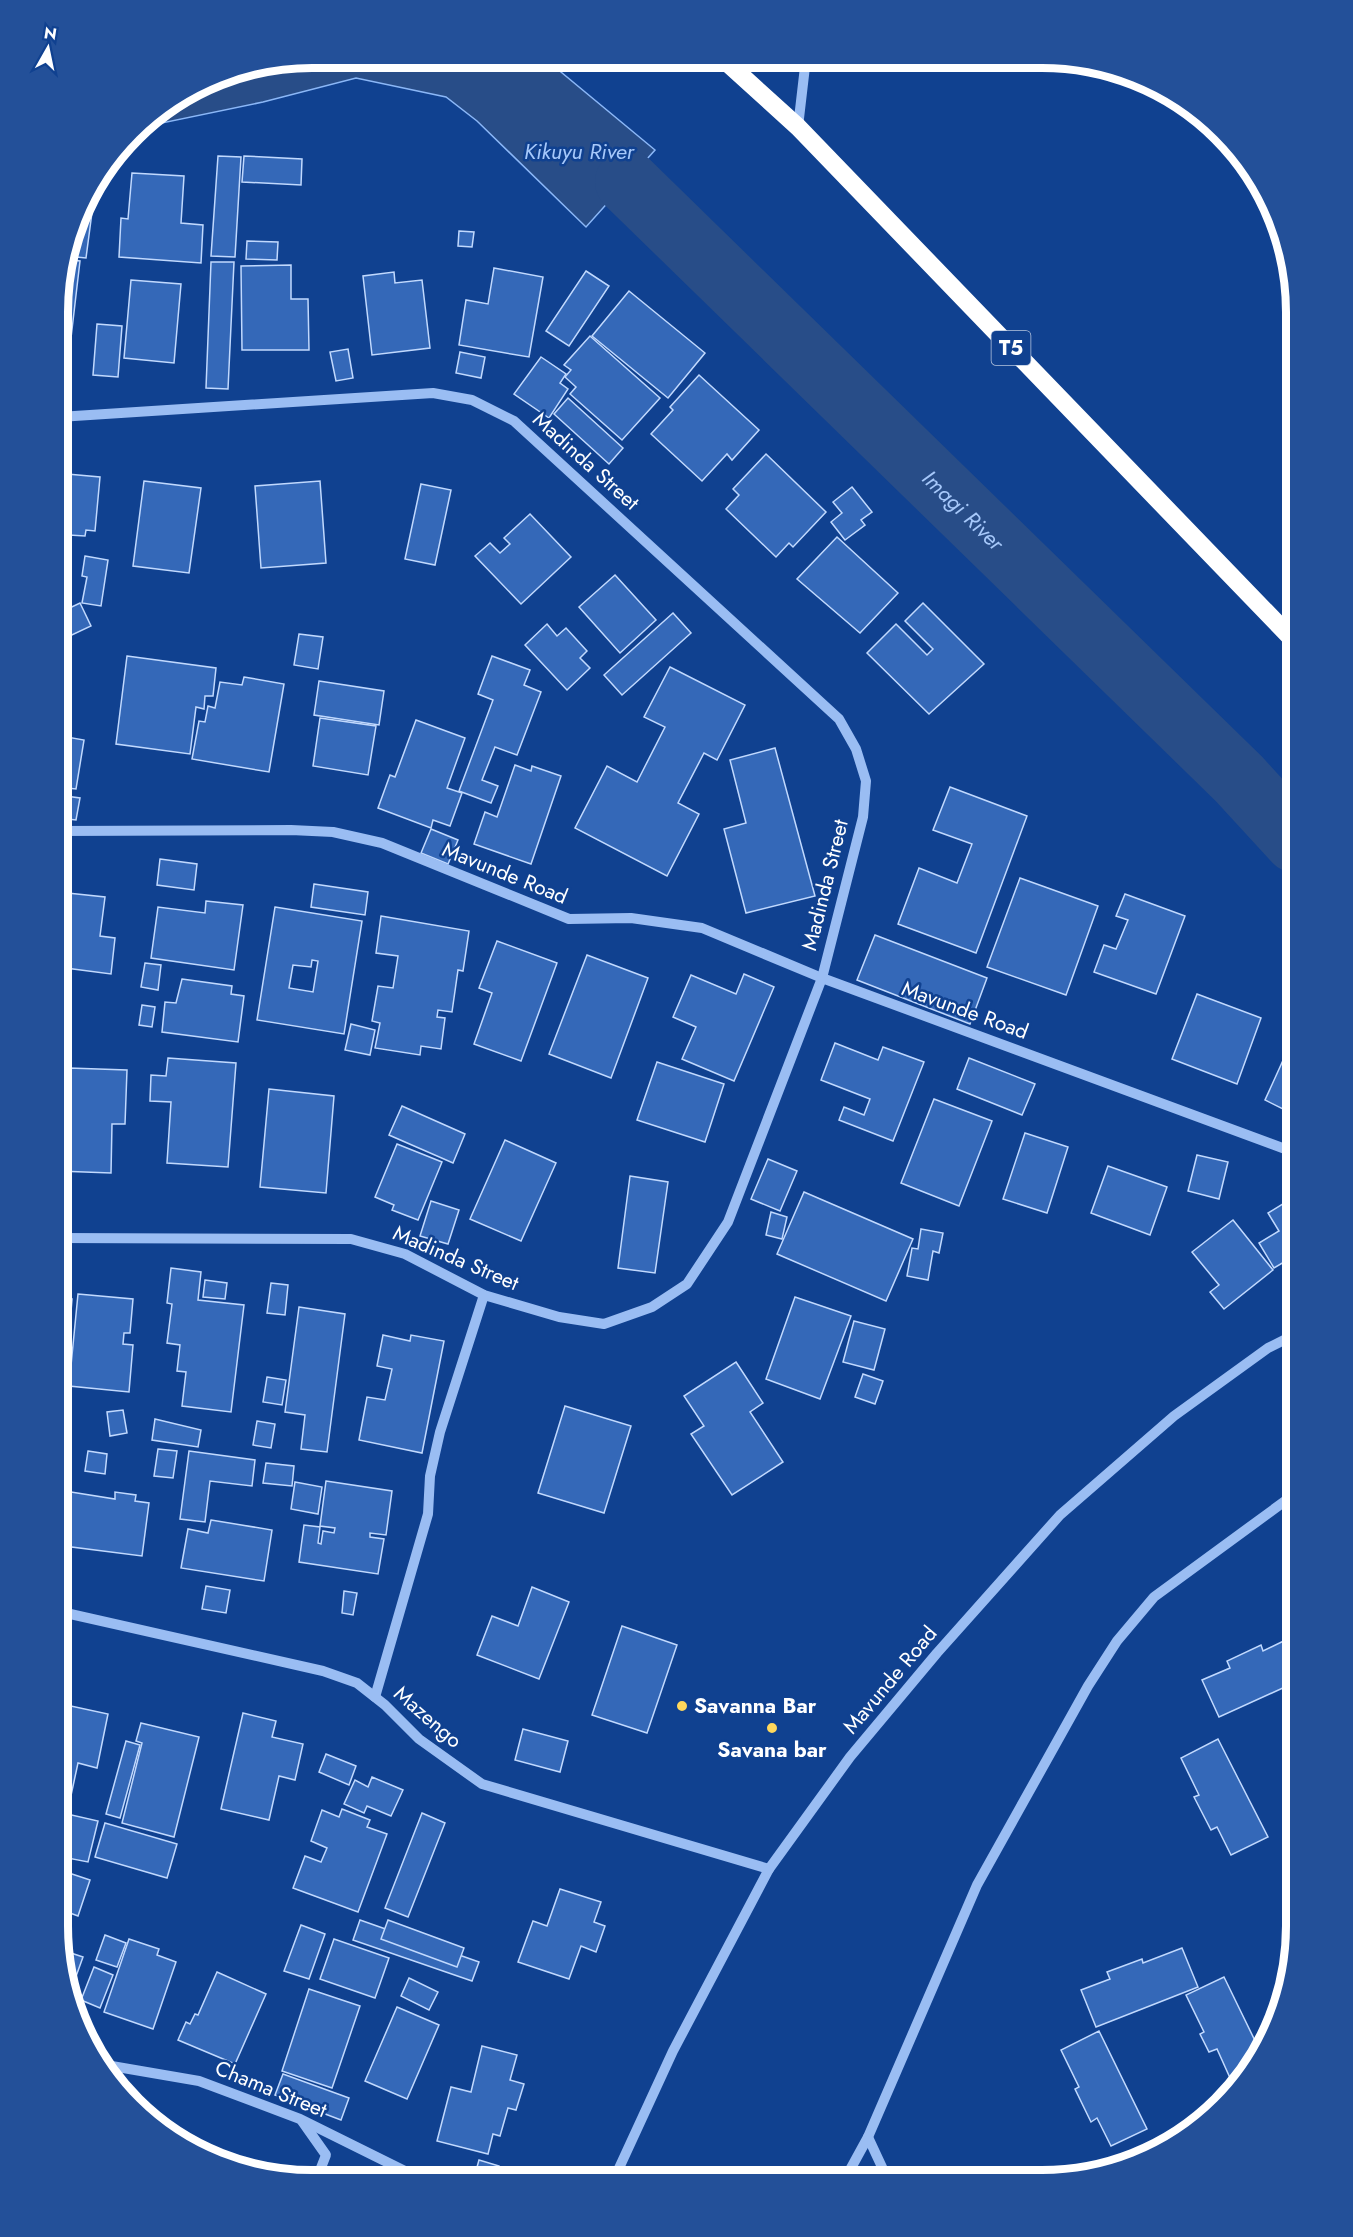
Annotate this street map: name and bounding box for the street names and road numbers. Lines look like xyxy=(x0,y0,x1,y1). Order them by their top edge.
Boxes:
road number: T5 xyxy=(992,331,1030,365)
street label: Madinda Street xyxy=(526,405,646,517)
street label: Madinda Street xyxy=(794,816,856,954)
street label: Mavunde Road xyxy=(438,834,572,912)
street label: Mavunde Road xyxy=(898,973,1032,1047)
street label: Madinda Street xyxy=(388,1218,524,1298)
street label: Mavunde Road xyxy=(836,1620,944,1740)
street label: Mazengo xyxy=(387,1679,469,1755)
street label: Chama Street xyxy=(210,2053,332,2125)

